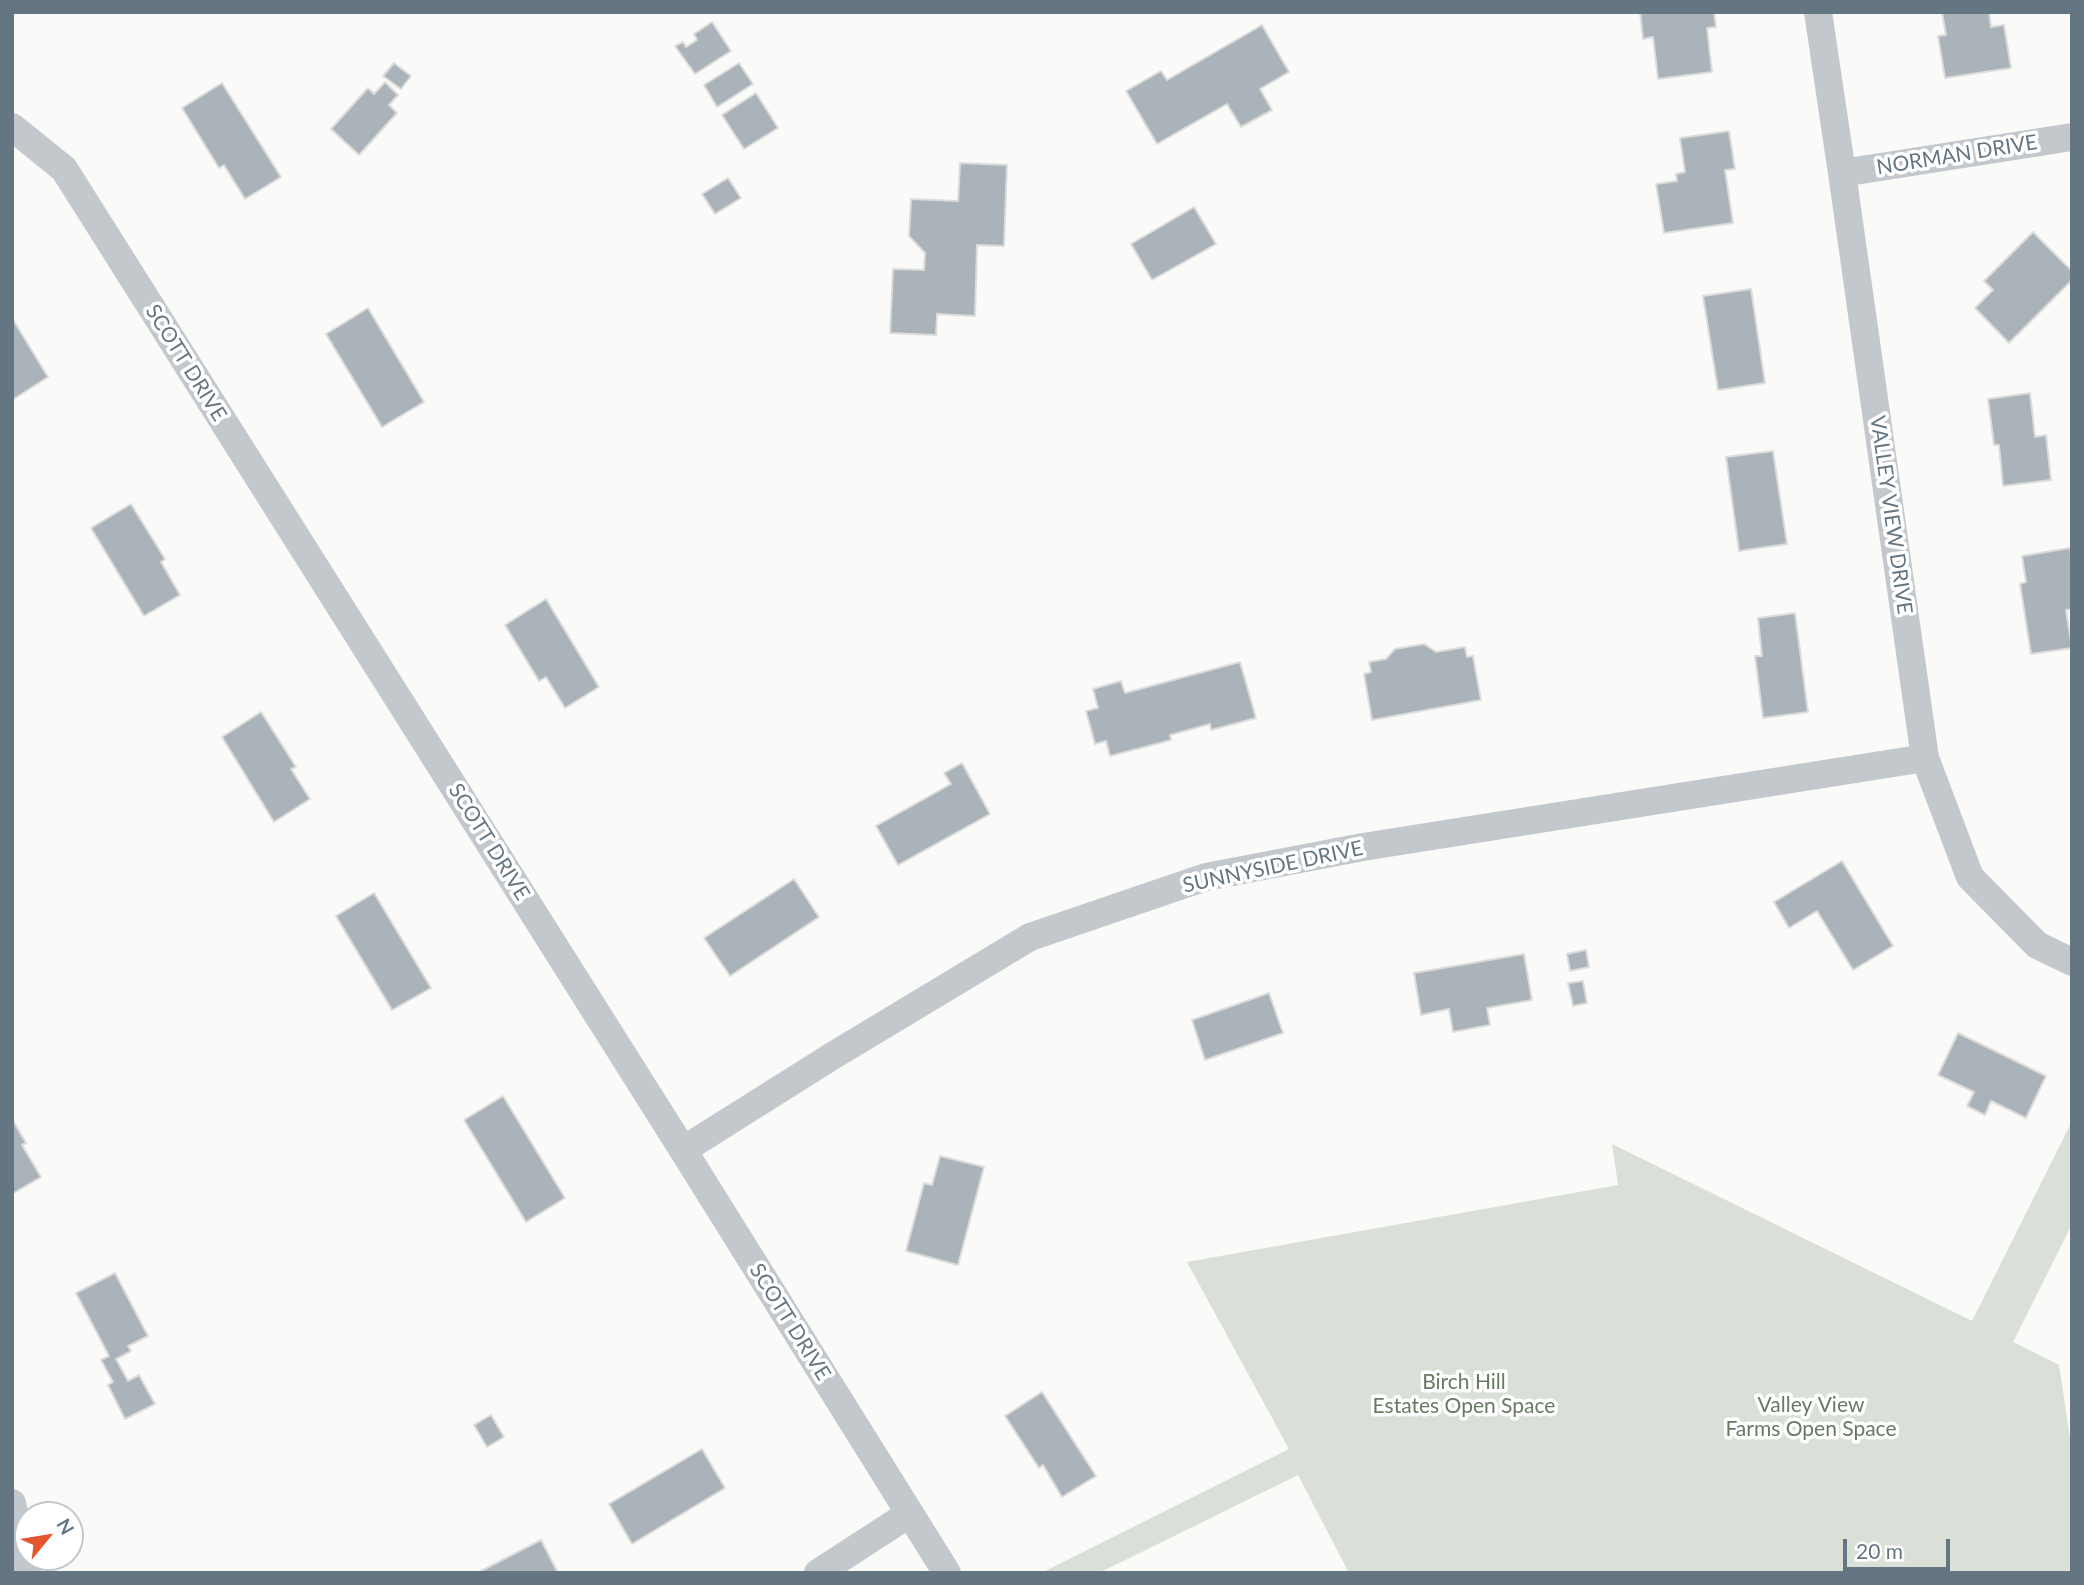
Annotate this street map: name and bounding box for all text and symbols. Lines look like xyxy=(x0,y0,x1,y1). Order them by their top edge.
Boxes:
street label: NORMAN DRIVE xyxy=(1875,130,2039,180)
street label: SCOTT DRIVE xyxy=(140,300,232,426)
street label: VALLEY VIEW DRIVE xyxy=(1865,414,1917,616)
street label: SCOTT DRIVE xyxy=(443,779,535,905)
street label: SUNNYSIDE DRIVE xyxy=(1181,836,1365,898)
street label: SCOTT DRIVE xyxy=(744,1259,836,1385)
park label: Birch Hill Estates Open Space xyxy=(1373,1369,1555,1419)
park label: Valley View Farms Open Space xyxy=(1725,1392,1897,1442)
north arrow xyxy=(14,1501,84,1571)
text: N xyxy=(52,1514,80,1538)
scale bar xyxy=(1846,1526,1953,1570)
text: 20 m xyxy=(1856,1538,1903,1563)

